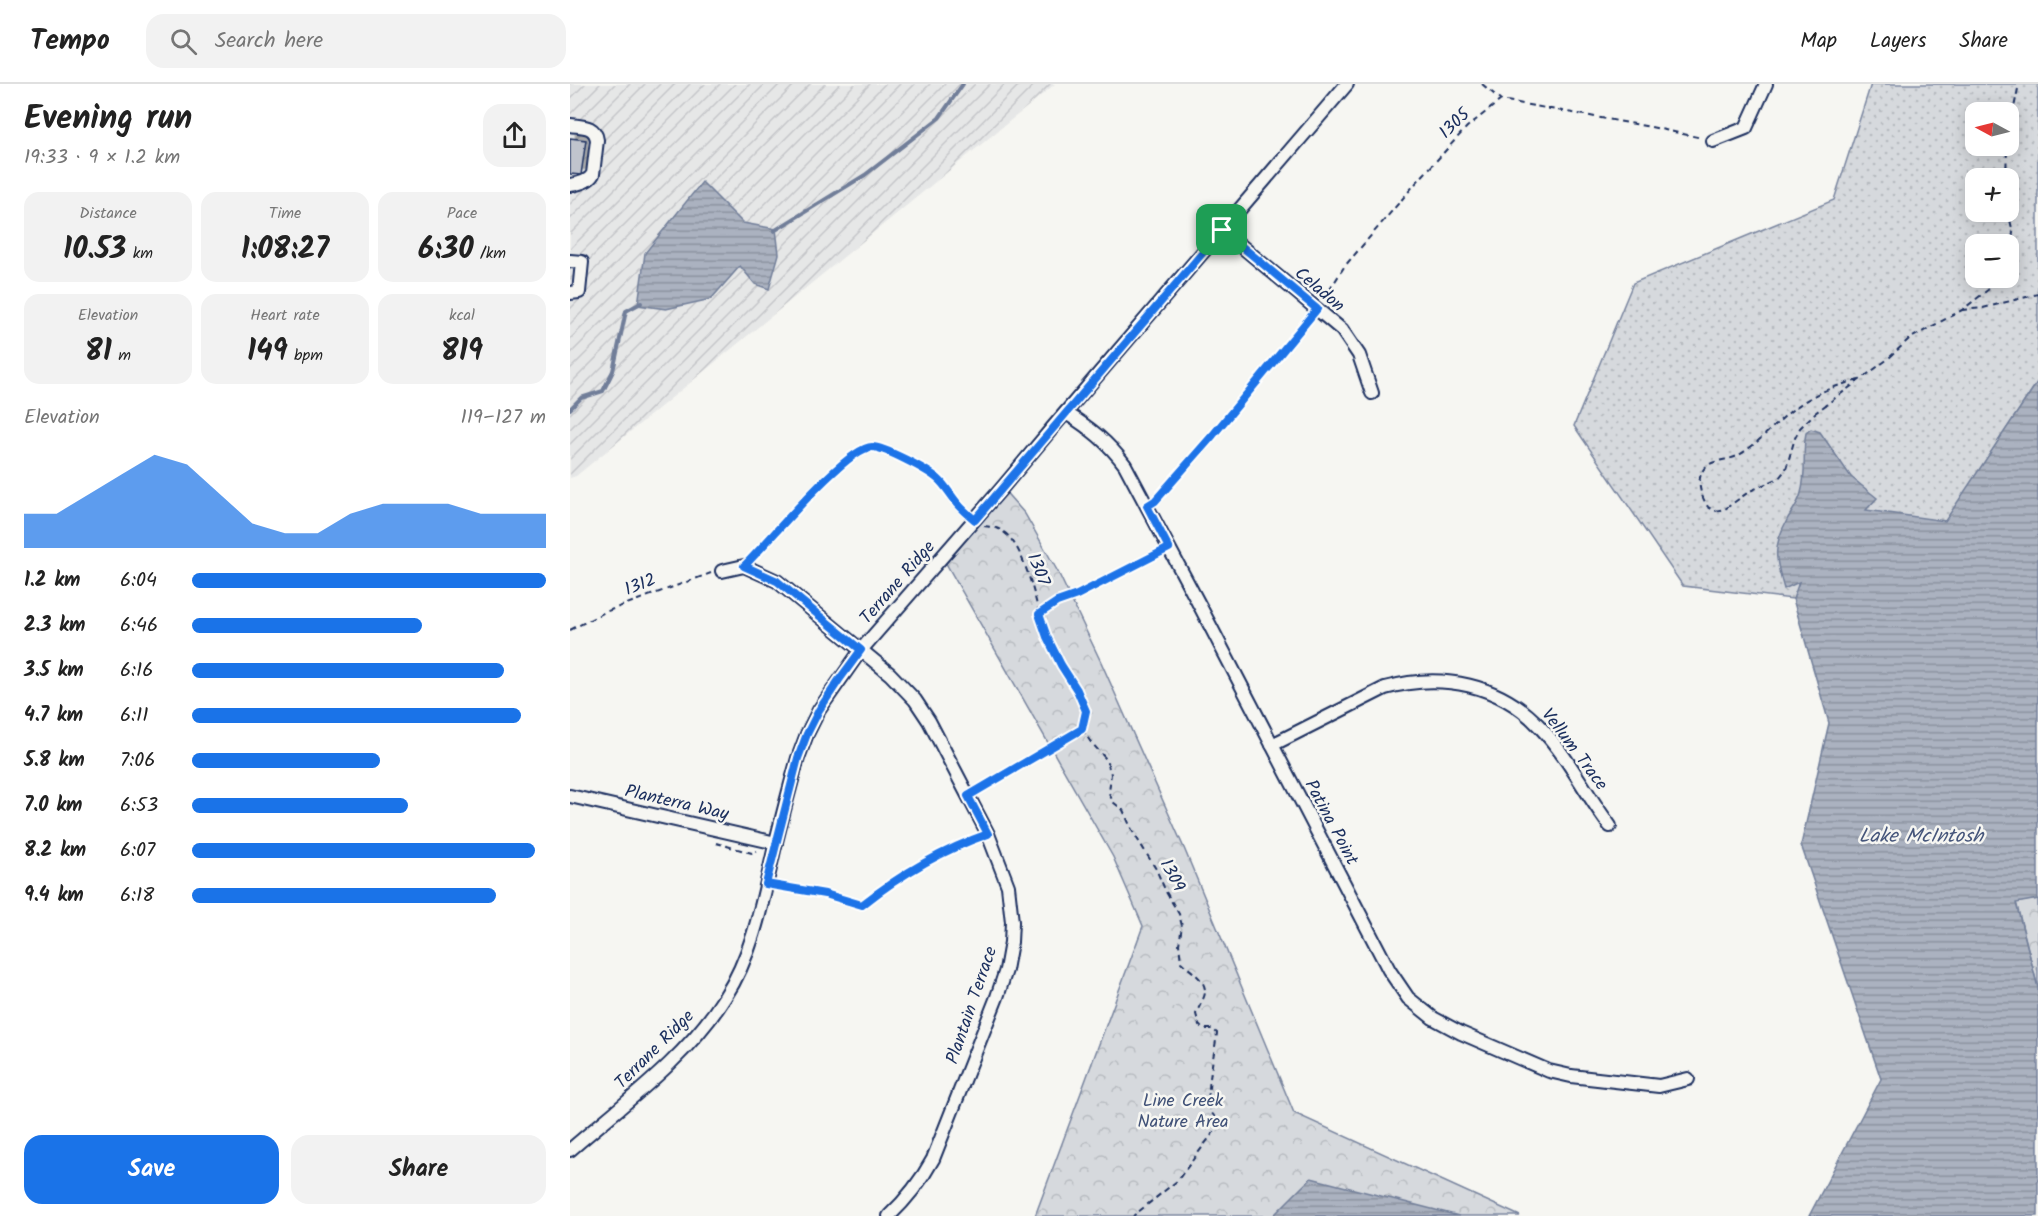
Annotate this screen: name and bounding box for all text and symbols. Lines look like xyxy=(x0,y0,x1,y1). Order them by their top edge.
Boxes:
search box xyxy=(146,14,566,68)
text: Tempo xyxy=(30,19,110,64)
text: Search here xyxy=(215,24,323,59)
icon: search xyxy=(167,25,200,58)
text: Map xyxy=(1800,25,1837,58)
text: Layers xyxy=(1870,25,1926,58)
text: Share xyxy=(1959,25,2008,58)
text: Evening run xyxy=(24,93,192,146)
street label: 1305 xyxy=(1433,101,1479,147)
north arrow xyxy=(1965,102,2019,156)
map controls xyxy=(1965,102,2019,288)
button: share xyxy=(483,104,546,167)
text: 19:33 · 9 × 1.2 km xyxy=(24,142,180,174)
button: + xyxy=(1965,168,2019,222)
text: Distance xyxy=(79,201,137,226)
text: Time xyxy=(269,201,301,226)
text: Pace xyxy=(447,201,477,226)
pin xyxy=(1196,204,1247,255)
icon: arrive xyxy=(1205,213,1238,246)
text: 10.53 xyxy=(63,226,126,274)
text: 1:08:27 xyxy=(241,226,329,274)
text: 6:30 xyxy=(418,226,474,274)
button: − xyxy=(1965,234,2019,288)
text: km xyxy=(126,241,153,266)
text: /km xyxy=(474,241,506,266)
street label: Celadon xyxy=(1287,260,1351,320)
text: Elevation xyxy=(78,303,138,328)
text: Heart rate xyxy=(250,303,320,328)
text: kcal xyxy=(449,303,475,328)
text: 81 xyxy=(85,328,112,376)
text: 149 xyxy=(247,328,288,376)
text: 819 xyxy=(441,328,483,376)
text: m xyxy=(112,343,131,368)
text: bpm xyxy=(288,343,323,368)
text: Elevation xyxy=(24,402,100,434)
text: 119–127 m xyxy=(460,402,546,434)
street label: Terrane Ridge xyxy=(853,534,943,632)
street label: 1307 xyxy=(1018,549,1057,591)
text: 1.2 km xyxy=(24,565,80,597)
text: 6:04 xyxy=(120,565,157,597)
street label: 1312 xyxy=(620,566,661,605)
text: 2.3 km xyxy=(24,610,85,642)
text: 6:46 xyxy=(120,610,158,642)
text: 3.5 km xyxy=(24,655,84,687)
text: 6:16 xyxy=(120,655,153,687)
text: 4.7 km xyxy=(24,700,83,732)
text: 6:11 xyxy=(120,700,149,732)
street label: Vellum Trace xyxy=(1533,703,1615,797)
text: 5.8 km xyxy=(24,745,85,777)
text: 7:06 xyxy=(120,745,155,777)
street label: Patina Point xyxy=(1296,775,1366,872)
street label: Planterra Way xyxy=(622,777,732,830)
text: 7.0 km xyxy=(24,790,82,822)
text: 6:53 xyxy=(120,790,158,822)
water label: Lake McIntosh xyxy=(1859,821,1985,853)
text: 8.2 km xyxy=(24,835,86,867)
text: 6:07 xyxy=(120,835,155,867)
street label: 1309 xyxy=(1151,854,1192,897)
text: 9.4 km xyxy=(24,880,84,912)
text: 6:18 xyxy=(120,880,154,912)
street label: Plantain Terrace xyxy=(939,943,1006,1068)
street label: Terrane Ridge xyxy=(608,1003,702,1097)
park label: Line Creek Nature Area xyxy=(1138,1087,1228,1137)
button: Save xyxy=(24,1135,279,1204)
button: Share xyxy=(291,1135,546,1204)

